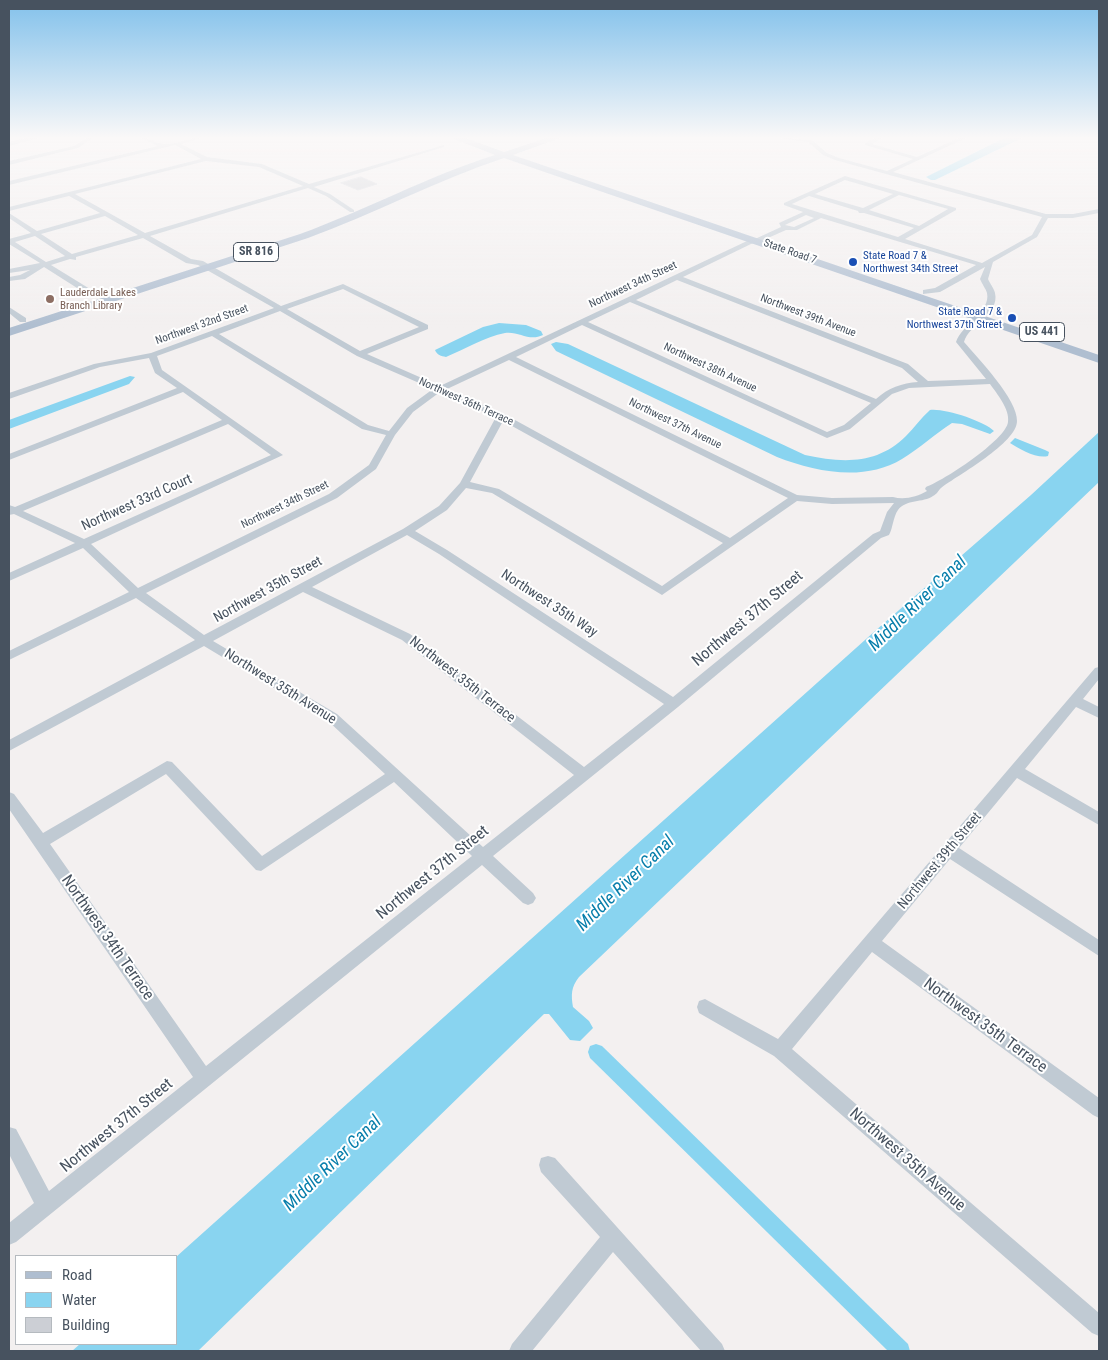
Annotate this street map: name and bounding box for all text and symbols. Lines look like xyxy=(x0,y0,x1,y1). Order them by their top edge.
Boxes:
street label: State Road 7 xyxy=(762,237,818,267)
road number: SR 816 xyxy=(234,242,278,262)
place label: State Road 7 & Northwest 34th Street xyxy=(863,249,958,275)
marker: State Road 7 & Northwest 34th Street xyxy=(847,256,859,268)
street label: Northwest 34th Street xyxy=(587,259,679,311)
place label: Lauderdale Lakes Branch Library xyxy=(60,286,136,312)
street label: Northwest 39th Avenue xyxy=(758,292,858,340)
marker: Lauderdale Lakes Branch Library xyxy=(44,293,56,305)
street label: Northwest 32nd Street xyxy=(154,302,250,348)
place label: State Road 7 & Northwest 37th Street xyxy=(907,305,1002,331)
marker: State Road 7 & Northwest 37th Street xyxy=(1006,312,1018,324)
road number: US 441 xyxy=(1020,322,1064,342)
street label: Northwest 38th Avenue xyxy=(661,341,759,395)
street label: Northwest 36th Terrace xyxy=(417,375,515,429)
street label: Northwest 37th Avenue xyxy=(627,396,723,452)
street label: Northwest 33rd Court xyxy=(79,471,195,535)
street label: Northwest 34th Street xyxy=(239,478,331,532)
water label: Middle River Canal xyxy=(864,552,972,656)
street label: Northwest 35th Street xyxy=(211,553,325,627)
street label: Northwest 35th Way xyxy=(498,567,600,641)
street label: Northwest 37th Street xyxy=(689,567,807,671)
street label: Northwest 35th Terrace xyxy=(406,633,518,727)
street label: Northwest 35th Avenue xyxy=(221,646,339,728)
street label: Northwest 39th Street xyxy=(895,809,985,913)
street label: Northwest 37th Street xyxy=(373,822,493,924)
water label: Middle River Canal xyxy=(572,832,680,936)
street label: Northwest 34th Terrace xyxy=(57,872,157,1004)
street label: Northwest 35th Terrace xyxy=(919,975,1051,1077)
street label: Northwest 37th Street xyxy=(57,1075,177,1177)
street label: Northwest 35th Avenue xyxy=(845,1104,969,1216)
water label: Middle River Canal xyxy=(279,1112,387,1216)
legend xyxy=(15,1255,178,1345)
text: Road xyxy=(62,1266,92,1284)
text: Water xyxy=(62,1291,96,1309)
text: Building xyxy=(62,1316,110,1334)

